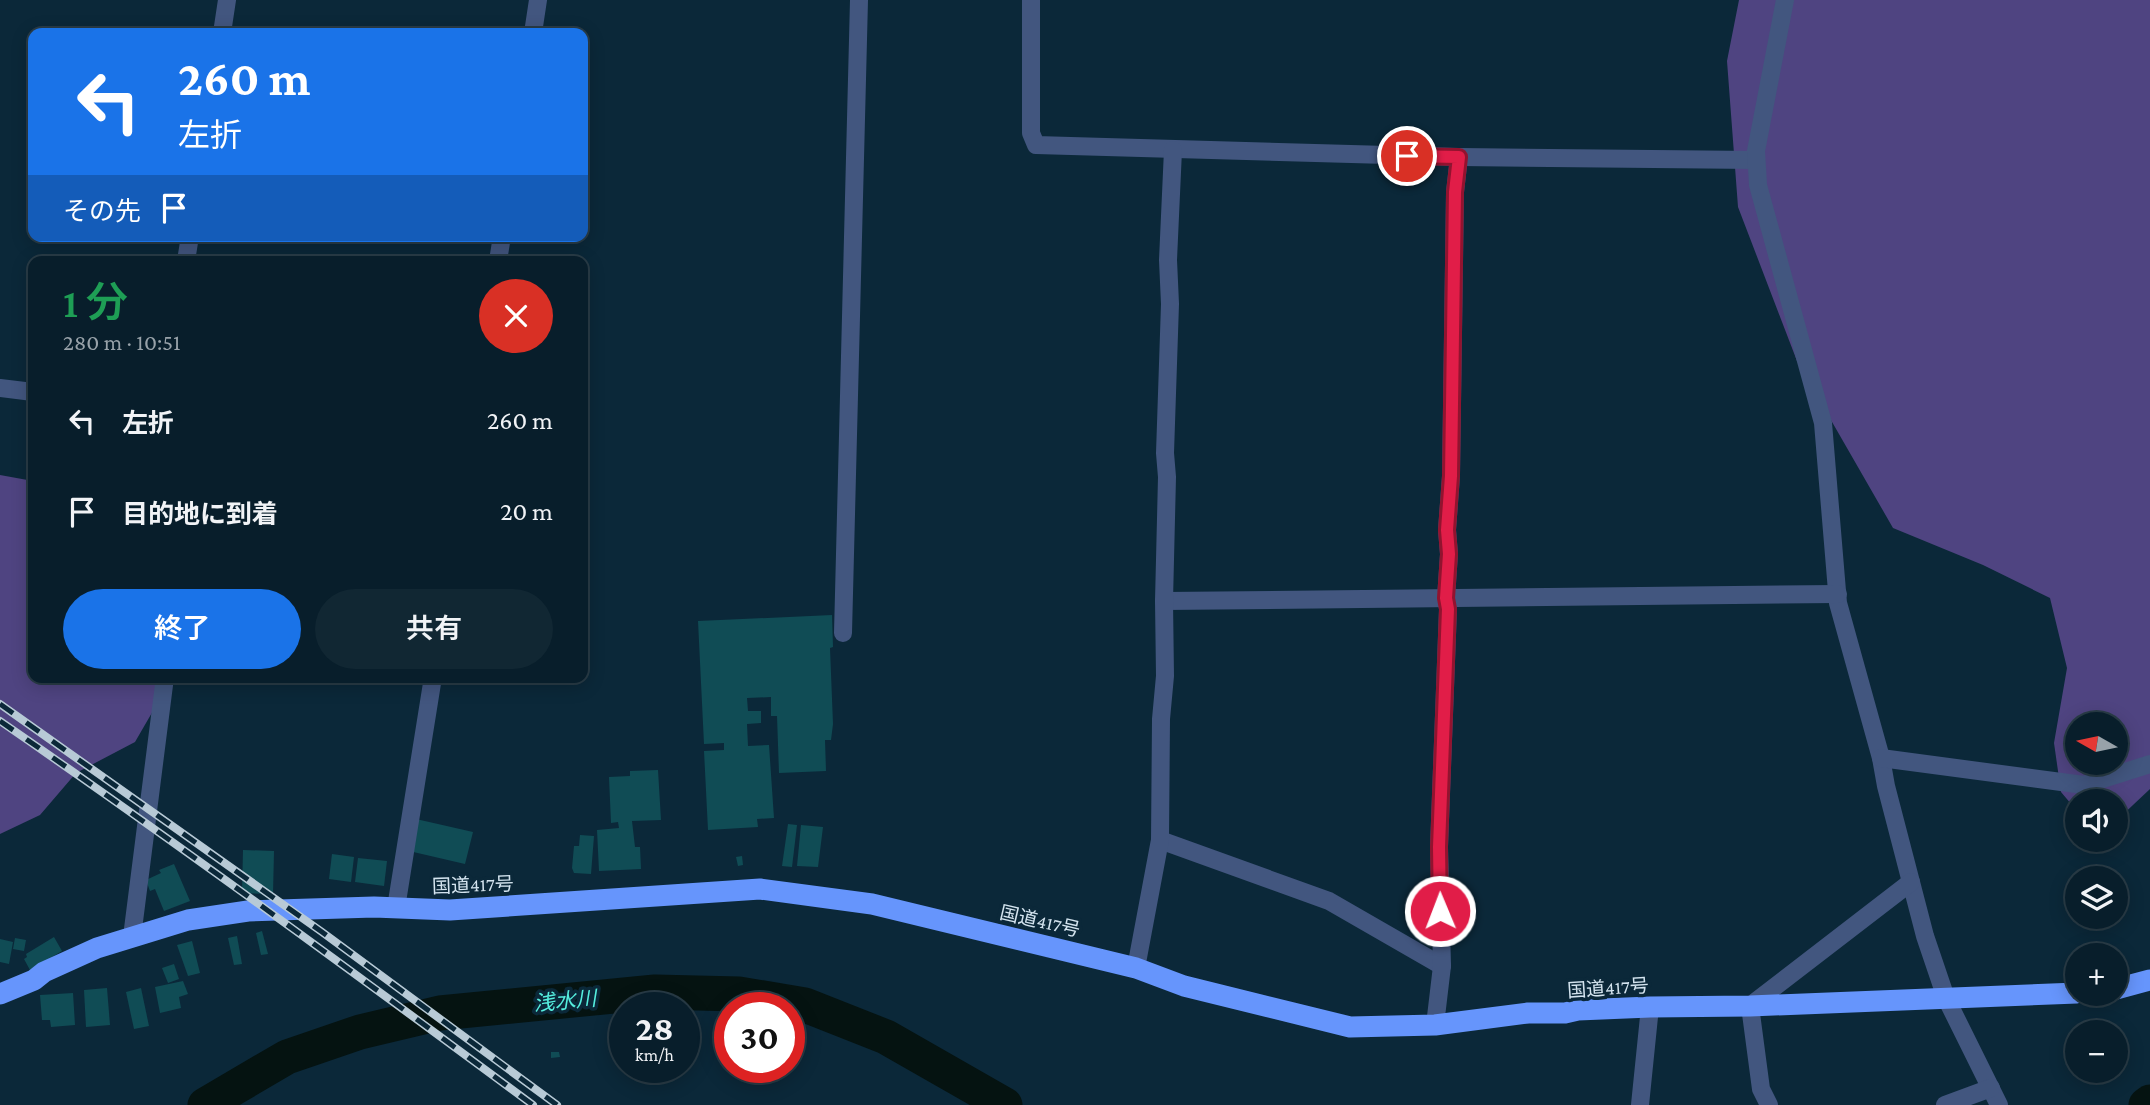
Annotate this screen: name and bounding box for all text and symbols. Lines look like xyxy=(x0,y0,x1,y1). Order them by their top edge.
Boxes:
text: 260 m xyxy=(178,51,310,106)
icon: left xyxy=(63,56,154,147)
text: 左折 xyxy=(178,117,242,153)
pin xyxy=(1377,126,1437,186)
icon: arrive xyxy=(1388,137,1426,175)
icon: arrive xyxy=(155,189,193,227)
text: その先 xyxy=(63,197,141,226)
text: 1 分 xyxy=(63,279,128,326)
button: close xyxy=(479,279,553,353)
text: 280 m · 10:51 xyxy=(63,329,181,355)
icon: left xyxy=(63,402,101,440)
text: 260 m xyxy=(487,406,553,435)
text: 左折 xyxy=(122,409,174,438)
icon: arrive xyxy=(63,493,101,531)
text: 20 m xyxy=(500,497,553,526)
text: 目的地に到着 xyxy=(122,500,278,529)
button: 終了 xyxy=(63,589,301,669)
button: 共有 xyxy=(315,589,553,669)
north arrow xyxy=(2065,712,2128,775)
map controls xyxy=(2065,712,2128,1083)
button: sound xyxy=(2065,789,2128,852)
button: layers xyxy=(2065,866,2128,929)
street label: 国道417号 xyxy=(432,873,514,897)
position arrow xyxy=(1403,874,1477,948)
street label: 国道417号 xyxy=(998,902,1082,940)
button: + xyxy=(2065,943,2128,1006)
street label: 国道417号 xyxy=(1566,975,1650,1001)
water label: 浅水川 xyxy=(533,986,599,1016)
speed limit sign: 30 xyxy=(714,992,805,1083)
text: 28 xyxy=(635,1009,674,1048)
button: − xyxy=(2065,1020,2128,1083)
text: km/h xyxy=(635,1045,674,1065)

